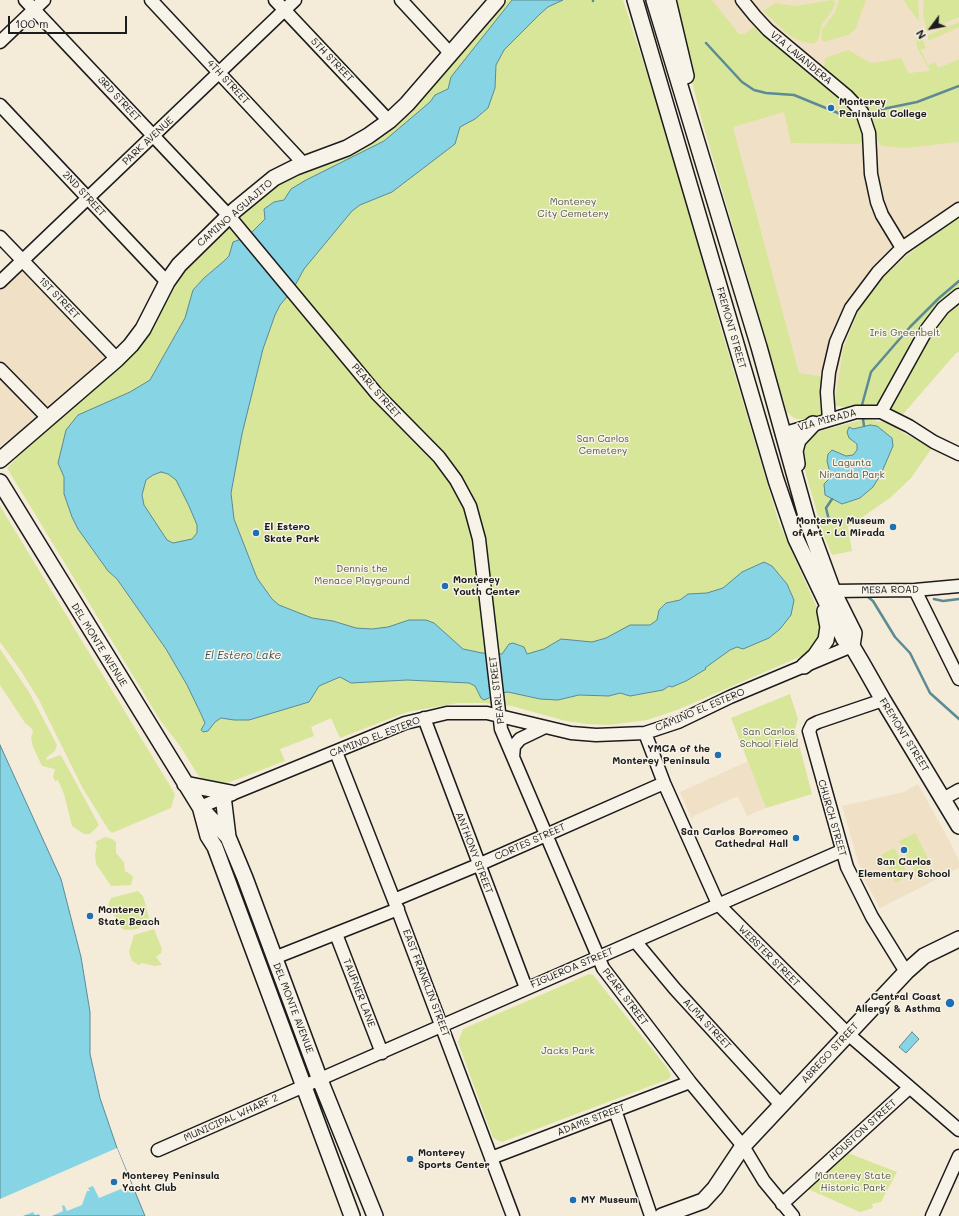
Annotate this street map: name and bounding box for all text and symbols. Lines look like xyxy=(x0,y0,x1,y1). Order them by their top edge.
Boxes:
scale bar xyxy=(10,8,129,34)
north arrow xyxy=(911,8,951,48)
text: 100 m xyxy=(15,15,49,31)
text: N xyxy=(912,27,929,42)
street label: VIA LAVANDERA xyxy=(768,29,834,87)
street label: 5TH STREET xyxy=(308,36,356,84)
street label: 4TH STREET xyxy=(204,57,252,107)
street label: 3RD STREET xyxy=(95,74,143,124)
place label: Monterey Peninsula College xyxy=(839,96,927,120)
marker: Monterey Peninsula College xyxy=(826,103,836,113)
street label: PARK AVENUE xyxy=(120,114,176,168)
street label: 2ND STREET xyxy=(60,169,108,219)
street label: CAMINO AGUAJITO xyxy=(195,177,275,249)
park label: Monterey City Cemetery xyxy=(537,196,609,220)
street label: 1ST STREET xyxy=(36,275,82,321)
street label: FREMONT STREET xyxy=(714,286,748,370)
park label: Iris Greenbelt xyxy=(870,327,940,339)
street label: PEARL STREET xyxy=(349,361,403,421)
street label: VIA MIRADA xyxy=(796,406,858,434)
park label: San Carlos Cemetery xyxy=(577,433,629,456)
park label: Lagunta Niranda Park xyxy=(819,457,885,480)
place label: Monterey Museum of Art - La Mirada xyxy=(792,515,885,538)
place label: El Estero Skate Park xyxy=(264,521,319,544)
marker: Monterey Museum of Art - La Mirada xyxy=(888,522,898,532)
marker: El Estero Skate Park xyxy=(251,528,261,538)
park label: Dennis the Menace Playground xyxy=(314,563,410,586)
place label: Monterey Youth Center xyxy=(453,574,520,598)
marker: Monterey Youth Center xyxy=(440,581,450,591)
street label: MESA ROAD xyxy=(861,583,919,597)
street label: DEL MONTE AVENUE xyxy=(68,601,130,689)
water label: El Estero Lake xyxy=(205,649,281,663)
street label: PEARL STREET xyxy=(487,655,507,725)
street label: CAMINO EL ESTERO xyxy=(653,686,747,734)
street label: FREMONT STREET xyxy=(877,696,931,774)
street label: CAMINO EL ESTERO xyxy=(328,714,422,760)
park label: San Carlos School Field xyxy=(740,726,798,750)
place label: YMCA of the Monterey Peninsula xyxy=(612,743,710,766)
marker: YMCA of the Monterey Peninsula xyxy=(713,750,723,760)
street label: CHURCH STREET xyxy=(815,778,849,858)
street label: ANTHONY STREET xyxy=(453,810,495,896)
street label: CORTES STREET xyxy=(493,821,567,863)
place label: San Carlos Borromeo Cathedral Hall xyxy=(681,826,788,850)
marker: San Carlos Borromeo Cathedral Hall xyxy=(791,833,801,843)
marker: San Carlos Elementary School xyxy=(899,845,909,855)
place label: San Carlos Elementary School xyxy=(858,856,950,880)
place label: Monterey State Beach xyxy=(98,904,159,928)
marker: Monterey State Beach xyxy=(85,911,95,921)
street label: WEBSTER STREET xyxy=(736,923,802,989)
street label: EAST FRANKLIN STREET xyxy=(400,928,452,1038)
street label: FIGUEROA STREET xyxy=(529,945,615,991)
street label: TAUFNER LANE xyxy=(340,957,378,1029)
street label: DEL MONTE AVENUE xyxy=(270,961,316,1055)
street label: PEARL STREET xyxy=(600,966,650,1028)
place label: Central Coast Allergy & Asthma xyxy=(855,991,941,1014)
street label: ALMA STREET xyxy=(680,996,734,1052)
marker: Central Coast Allergy & Asthma xyxy=(944,997,956,1009)
street label: ABREGO STREET xyxy=(799,1020,861,1086)
park label: Jacks Park xyxy=(541,1045,595,1057)
street label: MUNICIPAL WHARF 2 xyxy=(182,1092,280,1144)
street label: HOUSTON STREET xyxy=(827,1097,899,1163)
street label: ADAMS STREET xyxy=(555,1101,627,1139)
place label: Monterey Sports Center xyxy=(418,1147,490,1170)
marker: Monterey Sports Center xyxy=(405,1154,415,1164)
place label: Monterey Peninsula Yacht Club xyxy=(122,1170,220,1194)
park label: Monterey State Historic Park xyxy=(815,1170,891,1194)
marker: Monterey Peninsula Yacht Club xyxy=(109,1177,119,1187)
place label: MY Museum xyxy=(581,1194,638,1206)
marker: MY Museum xyxy=(568,1195,578,1205)

